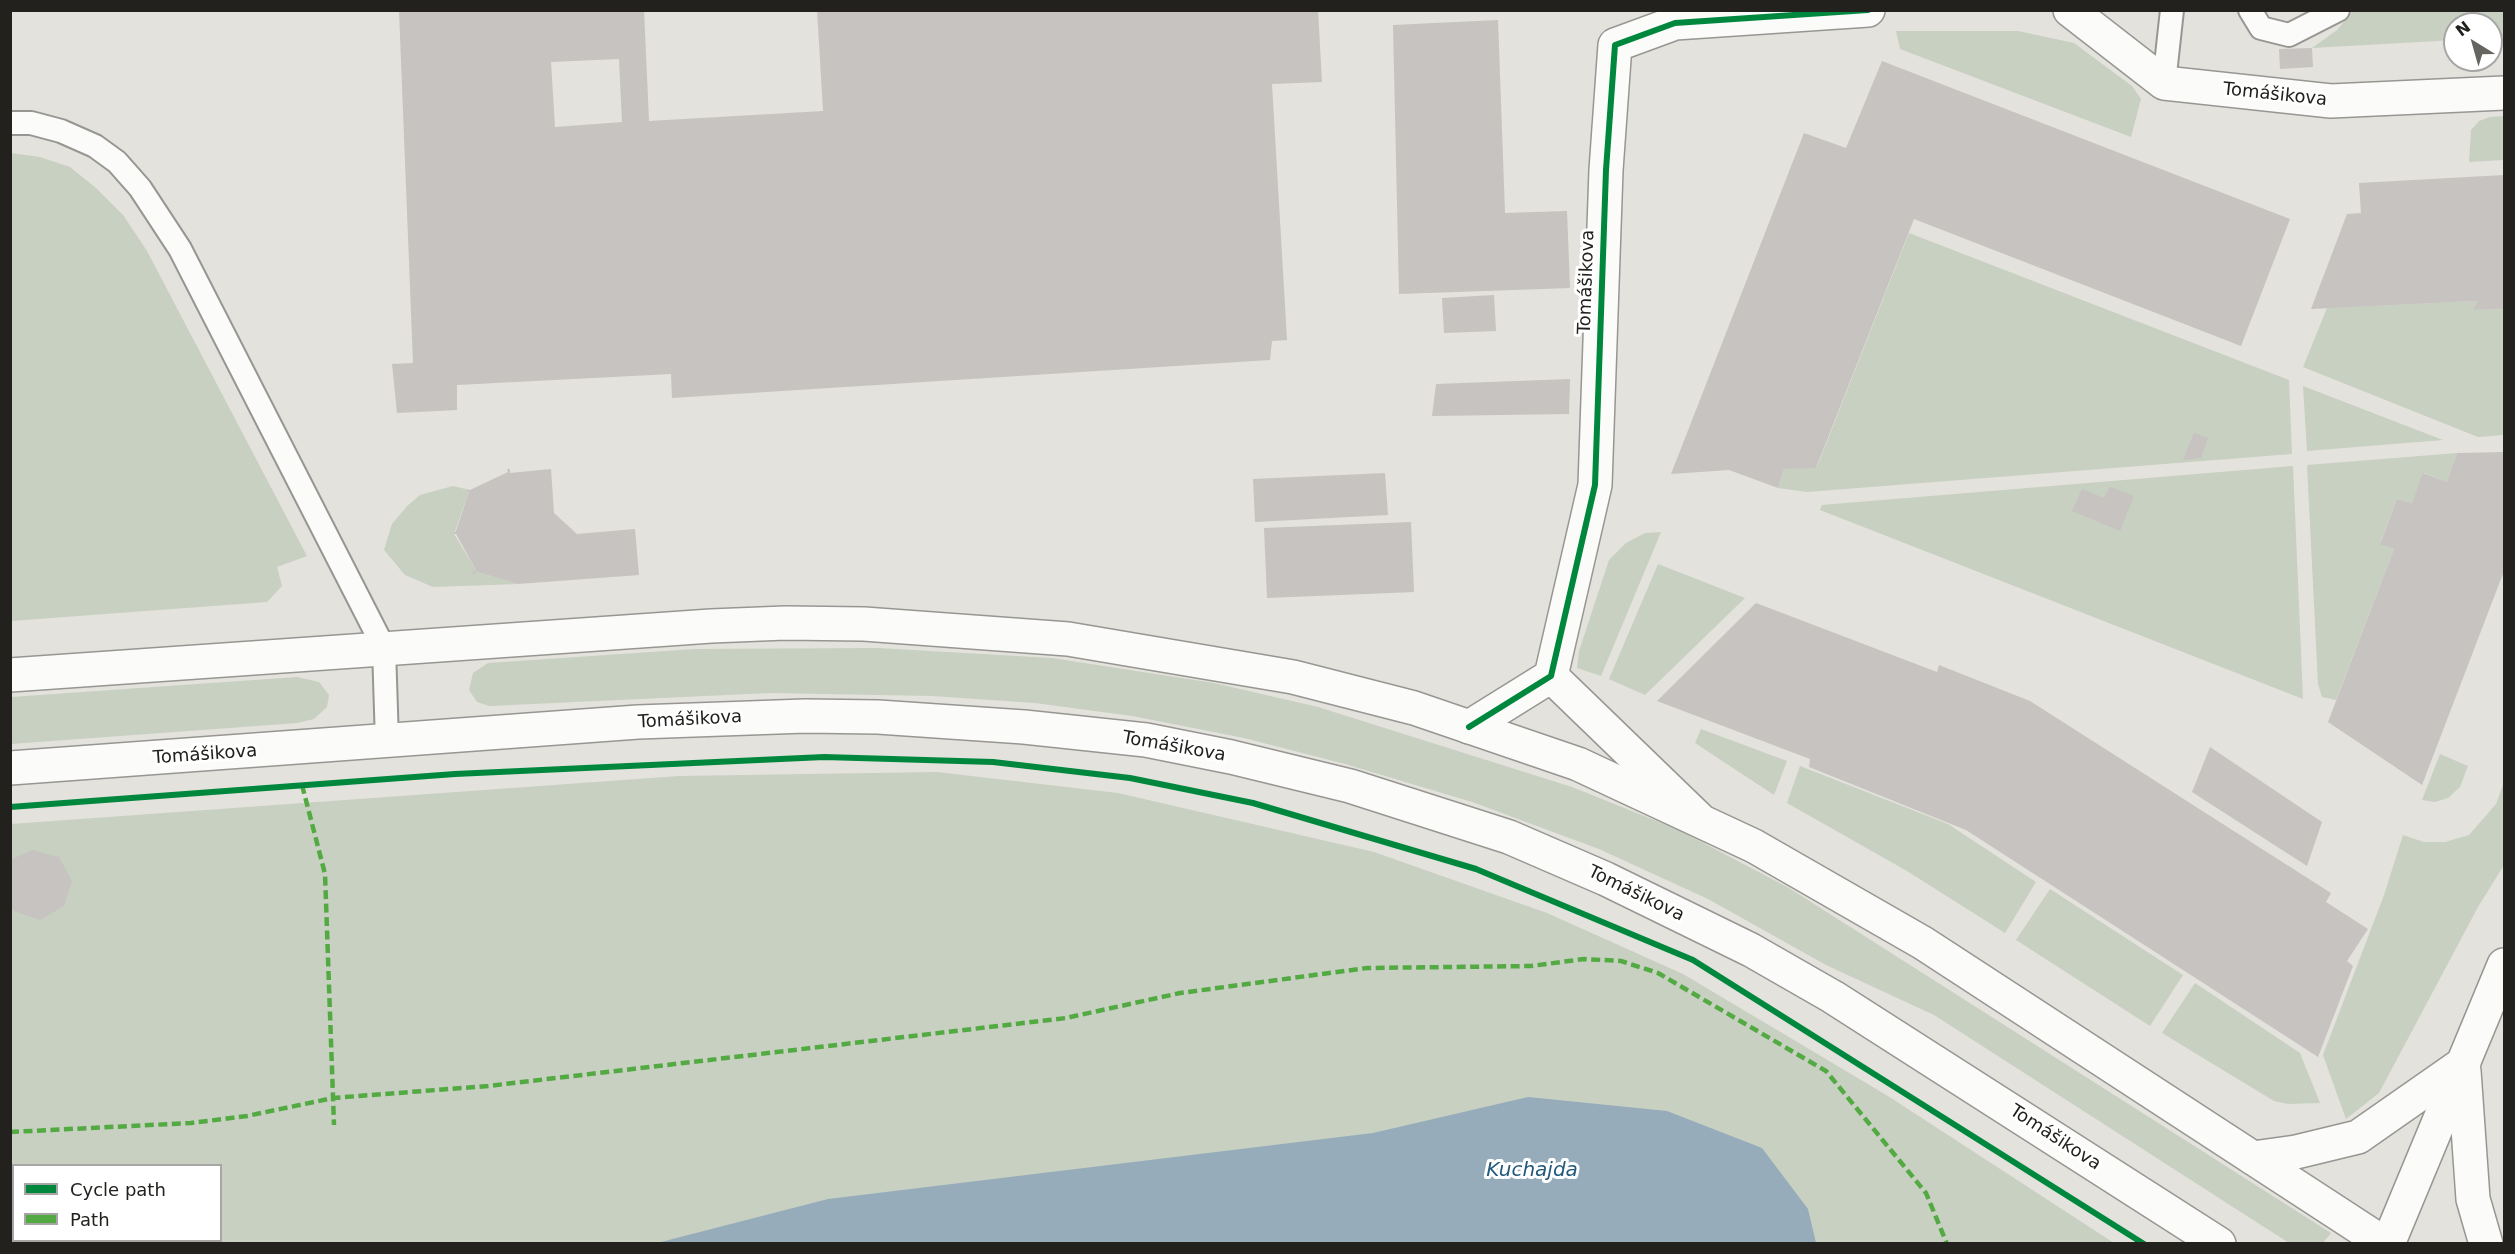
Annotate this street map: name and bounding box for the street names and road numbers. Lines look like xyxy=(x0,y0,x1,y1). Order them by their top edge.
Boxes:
street label: Tomášikova xyxy=(2222,79,2328,111)
street label: Tomášikova xyxy=(1574,229,1600,335)
street label: Tomášikova xyxy=(637,706,743,734)
street label: Tomášikova xyxy=(1121,727,1227,767)
street label: Tomášikova xyxy=(152,741,258,769)
street label: Tomášikova xyxy=(1584,861,1688,927)
street label: Tomášikova xyxy=(2005,1101,2105,1175)

